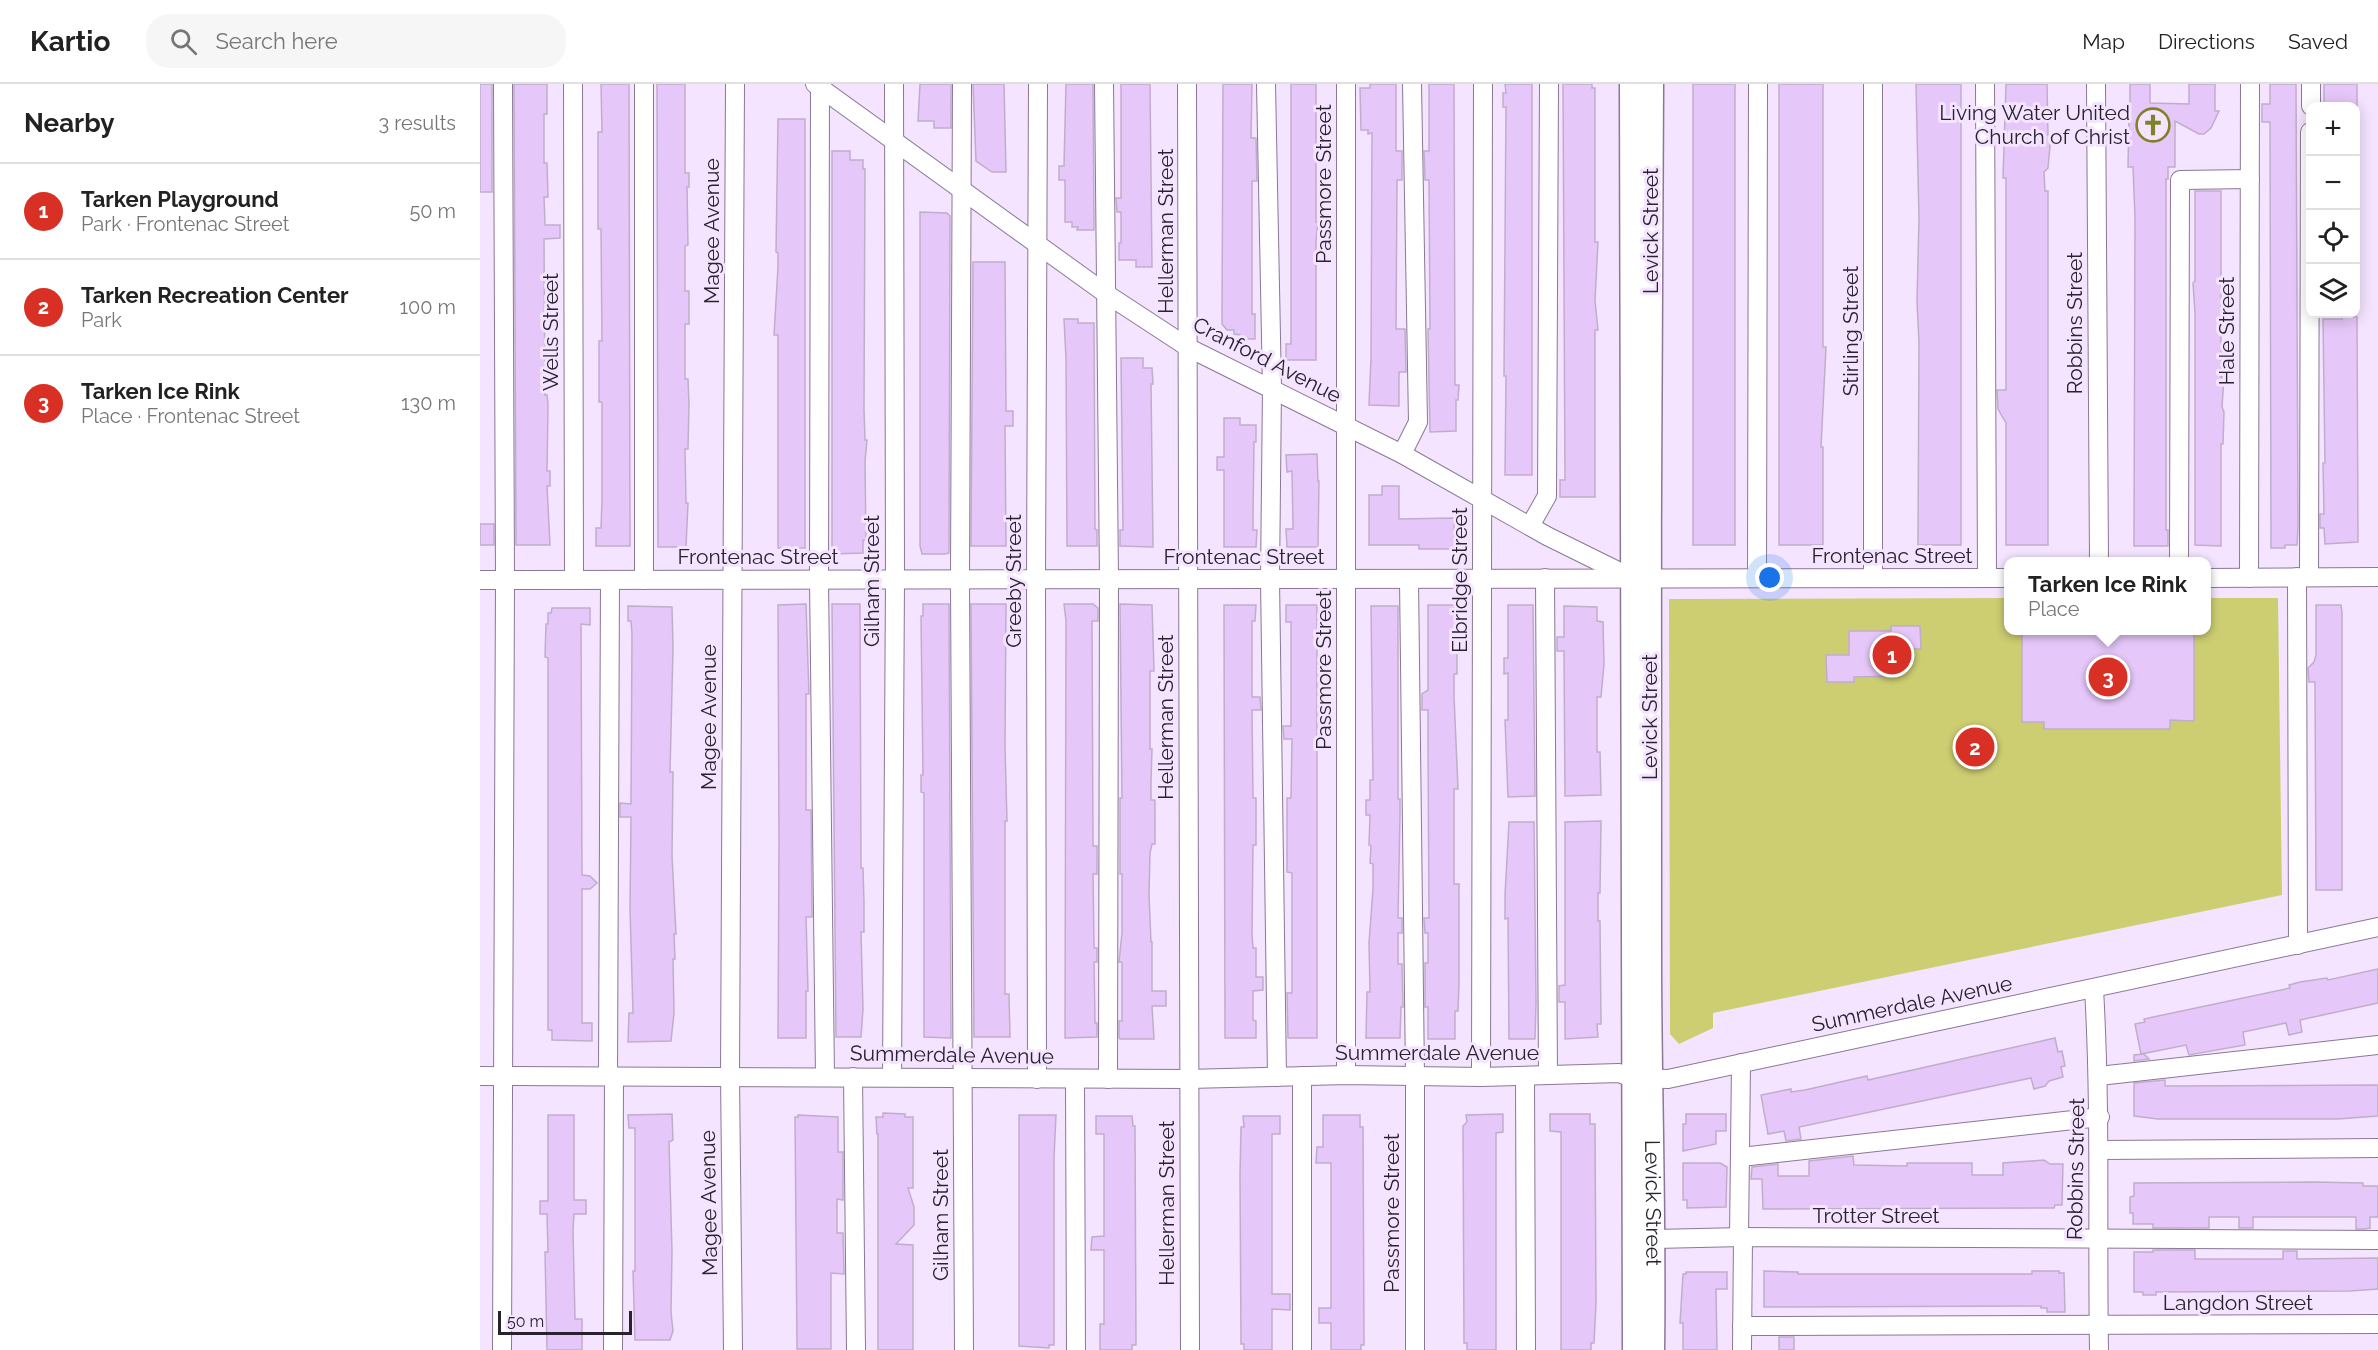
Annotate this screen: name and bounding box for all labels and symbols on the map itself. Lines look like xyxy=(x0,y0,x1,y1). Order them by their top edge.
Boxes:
place label: Living Water United Church of Christ xyxy=(1939,100,2130,149)
street label: Passmore Street xyxy=(1311,104,1336,264)
church icon: Living Water United Church of Christ xyxy=(2135,107,2171,143)
street label: Hellerman Street xyxy=(1153,148,1178,314)
street label: Magee Avenue xyxy=(699,158,724,304)
street label: Levick Street xyxy=(1638,168,1663,294)
street label: Robbins Street xyxy=(2062,252,2087,394)
street label: Stirling Street xyxy=(1838,266,1863,396)
street label: Wells Street xyxy=(538,273,563,391)
street label: Hale Street xyxy=(2214,277,2239,385)
street label: Cranford Avenue xyxy=(1189,311,1345,408)
street label: Elbridge Street xyxy=(1447,507,1472,653)
street label: Greeby Street xyxy=(1001,514,1026,648)
street label: Gilham Street xyxy=(859,515,884,647)
street label: Frontenac Street xyxy=(1811,543,1973,568)
street label: Frontenac Street xyxy=(677,544,839,569)
street label: Frontenac Street xyxy=(1163,544,1325,569)
your location xyxy=(1755,563,1784,592)
street label: Passmore Street xyxy=(1311,590,1336,750)
pin: 1 xyxy=(1872,632,1912,678)
street label: Hellerman Street xyxy=(1153,634,1178,800)
street label: Magee Avenue xyxy=(696,644,721,790)
street label: Levick Street xyxy=(1637,654,1662,780)
pin: 3 xyxy=(2088,654,2128,700)
pin: 2 xyxy=(1956,724,1994,770)
street label: Summerdale Avenue xyxy=(1809,970,2014,1037)
street label: Summerdale Avenue xyxy=(850,1040,1054,1069)
street label: Summerdale Avenue xyxy=(1335,1040,1539,1065)
street label: Robbins Street xyxy=(2062,1098,2089,1240)
street label: Hellerman Street xyxy=(1154,1120,1179,1286)
street label: Magee Avenue xyxy=(695,1130,722,1276)
street label: Passmore Street xyxy=(1379,1133,1404,1293)
street label: Levick Street xyxy=(1640,1140,1666,1266)
street label: Gilham Street xyxy=(928,1149,953,1281)
street label: Trotter Street xyxy=(1813,1203,1939,1228)
street label: Langdon Street xyxy=(2163,1290,2313,1315)
scale bar xyxy=(498,1308,632,1336)

